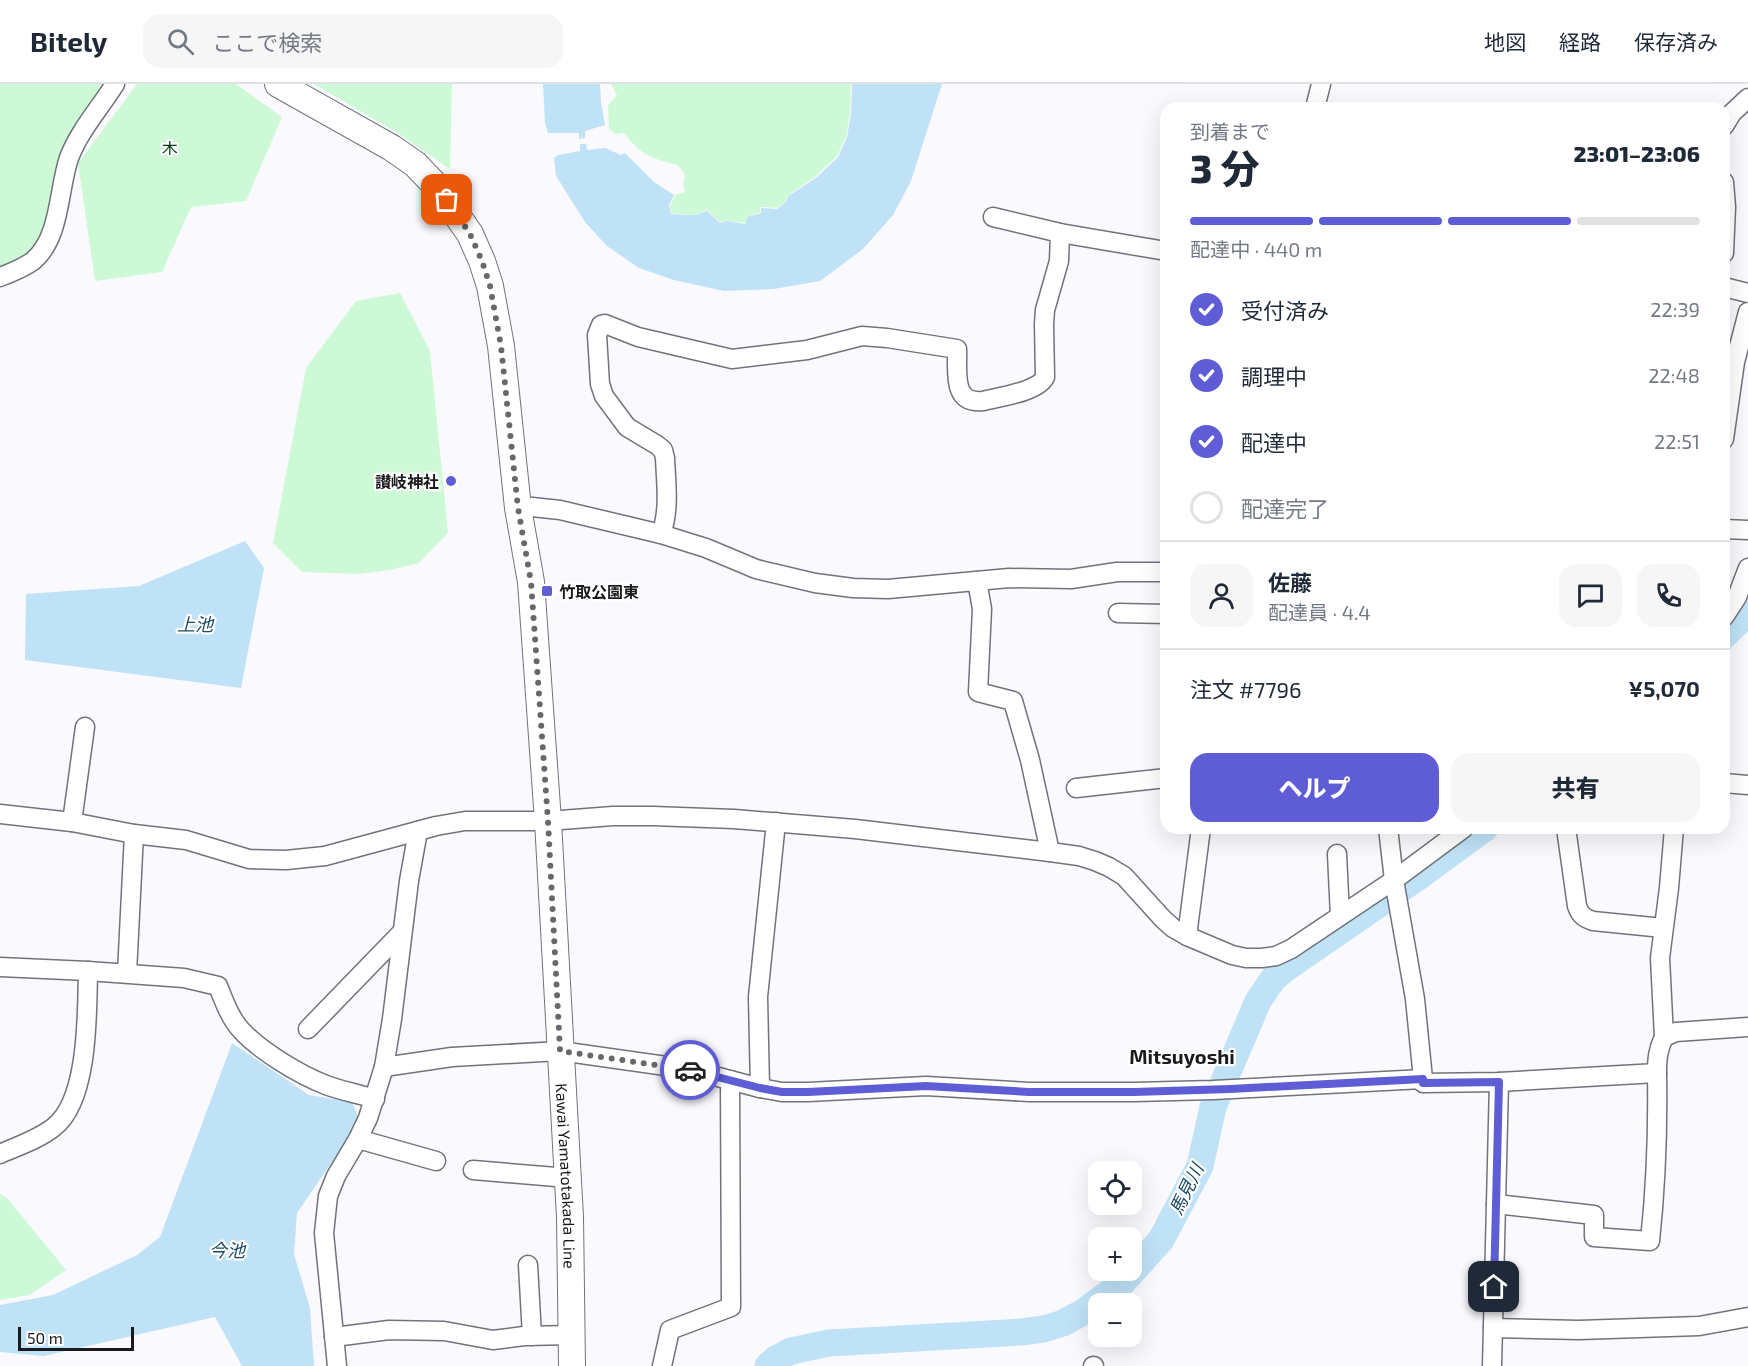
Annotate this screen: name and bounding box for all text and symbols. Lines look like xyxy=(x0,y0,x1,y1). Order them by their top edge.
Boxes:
search box xyxy=(143,14,563,68)
text: Bitely xyxy=(30,24,107,58)
icon: search xyxy=(164,25,197,58)
text: ここで検索 xyxy=(212,29,322,55)
text: 地図 xyxy=(1484,29,1526,54)
text: 経路 xyxy=(1559,29,1601,54)
text: 保存済み xyxy=(1634,29,1718,54)
text: 到着まで xyxy=(1190,119,1270,143)
park label: 木 xyxy=(162,138,178,157)
text: 23:01–23:06 xyxy=(1573,140,1700,166)
text: 3 分 xyxy=(1190,144,1260,191)
pin xyxy=(421,174,472,225)
icon: bag xyxy=(430,183,463,216)
text: 配達中 · 440 m xyxy=(1190,237,1322,261)
icon: check xyxy=(1190,293,1223,326)
text: 受付済み xyxy=(1241,297,1329,323)
text: 22:39 xyxy=(1650,297,1700,321)
icon: check xyxy=(1190,359,1223,392)
text: 調理中 xyxy=(1241,363,1307,389)
text: 22:48 xyxy=(1648,363,1700,387)
icon: check xyxy=(1190,425,1223,458)
text: 配達中 xyxy=(1241,429,1307,455)
text: 22:51 xyxy=(1654,429,1700,453)
place label: 讃岐神社 xyxy=(375,472,439,491)
marker: 讃岐神社 xyxy=(444,474,458,488)
text: 配達完了 xyxy=(1241,495,1329,521)
button: person xyxy=(1190,564,1253,627)
button: chat xyxy=(1559,564,1622,627)
button: phone xyxy=(1637,564,1700,627)
text: 佐藤 xyxy=(1268,569,1312,595)
place label: 竹取公園東 xyxy=(559,582,639,601)
marker: 竹取公園東 xyxy=(540,584,554,598)
text: 配達員 · 4.4 xyxy=(1268,600,1371,624)
water label: 上池 xyxy=(177,613,215,635)
text: ¥5,070 xyxy=(1629,675,1700,701)
text: 注文 #7796 xyxy=(1190,676,1302,702)
button: ヘルプ xyxy=(1190,753,1439,822)
button: 共有 xyxy=(1451,753,1700,822)
courier xyxy=(660,1040,720,1100)
district label: Mitsuyoshi xyxy=(1129,1044,1235,1069)
icon: car xyxy=(674,1054,707,1087)
street label: Kawai Yamatotakada Line xyxy=(553,1083,580,1269)
water label: 馬見川 xyxy=(1164,1158,1209,1218)
map controls xyxy=(1088,1161,1142,1347)
button: locate xyxy=(1088,1161,1142,1215)
button: + xyxy=(1088,1227,1142,1281)
water label: 今池 xyxy=(209,1239,247,1261)
pin xyxy=(1468,1261,1519,1312)
icon: home xyxy=(1477,1270,1510,1303)
button: − xyxy=(1088,1293,1142,1347)
scale bar xyxy=(18,1324,134,1352)
text: 50 m xyxy=(27,1328,63,1347)

